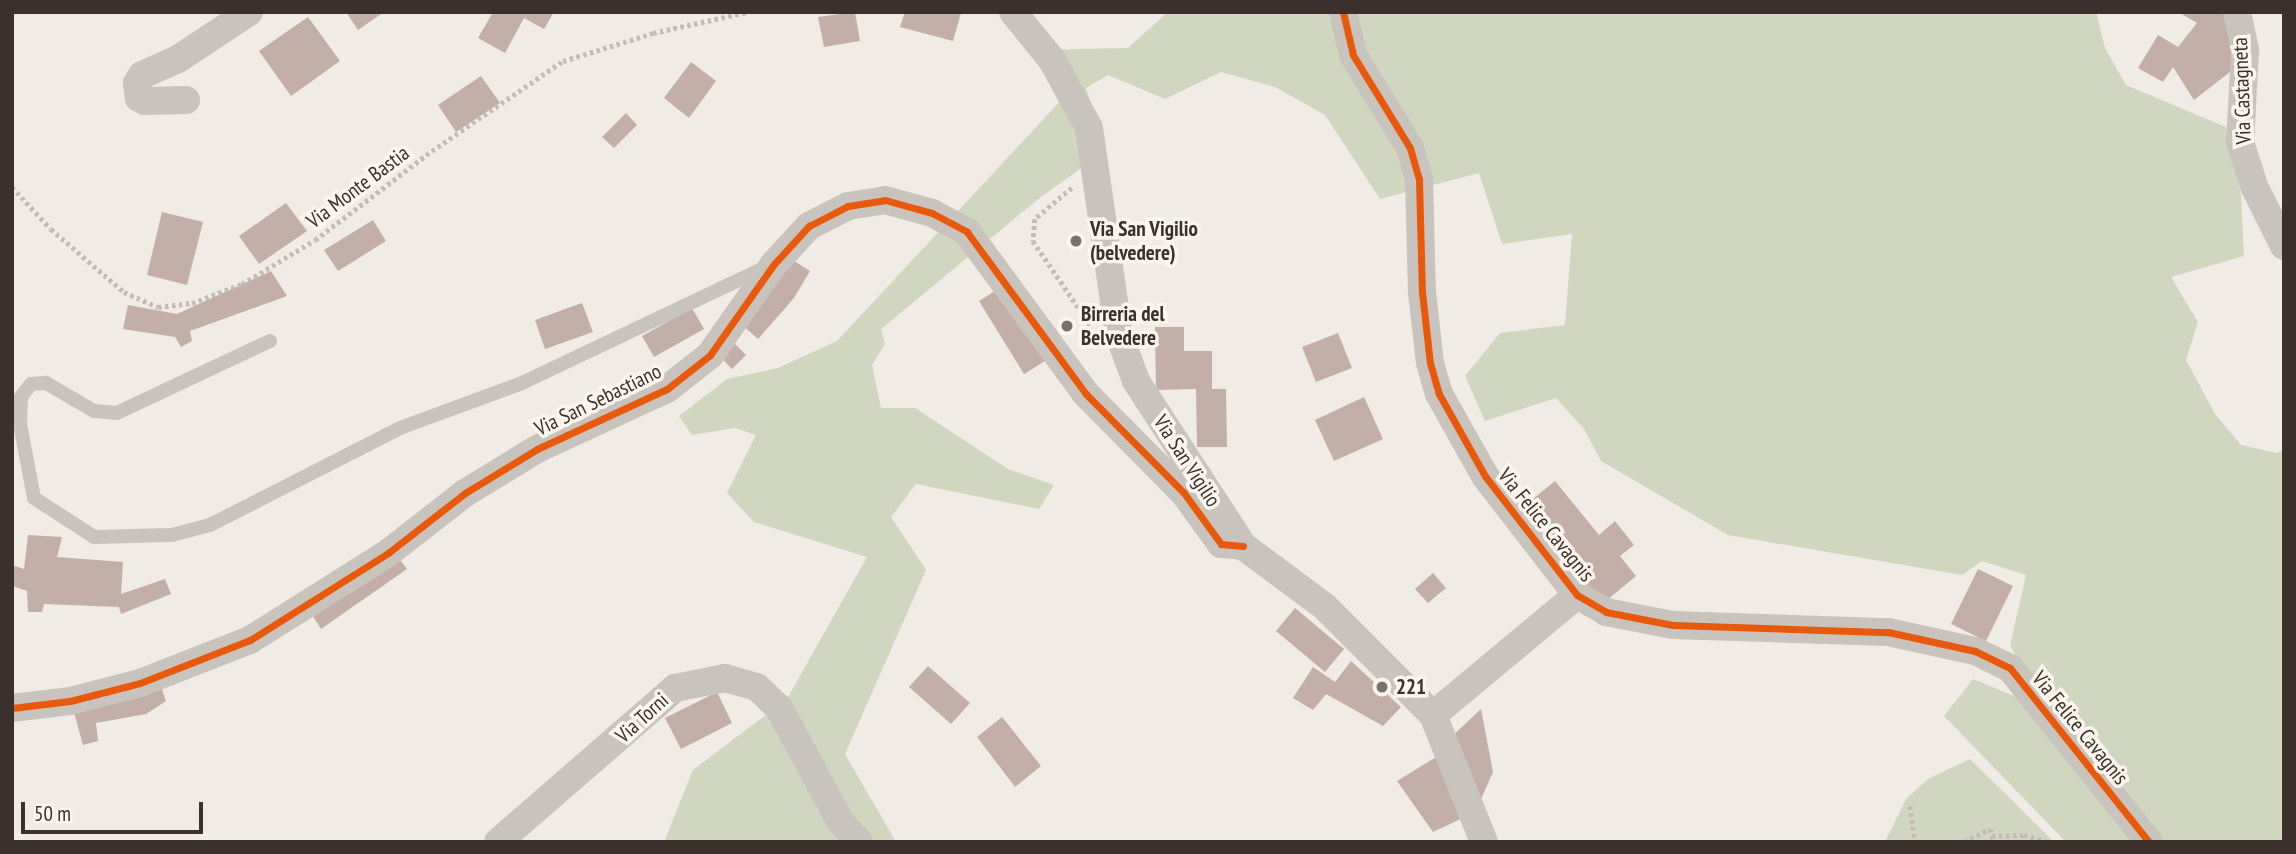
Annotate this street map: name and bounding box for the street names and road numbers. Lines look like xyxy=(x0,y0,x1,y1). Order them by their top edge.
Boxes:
street label: Via Castagneta xyxy=(2228,37,2256,145)
street label: Via Monte Bastia xyxy=(302,140,414,234)
street label: Via San Sebastiano xyxy=(531,359,665,441)
street label: Via San Vigilio xyxy=(1148,410,1226,512)
street label: Via Felice Cavagnis xyxy=(1493,463,1599,587)
street label: Via Felice Cavagnis xyxy=(2027,666,2133,790)
street label: Via Torni xyxy=(610,688,674,748)

